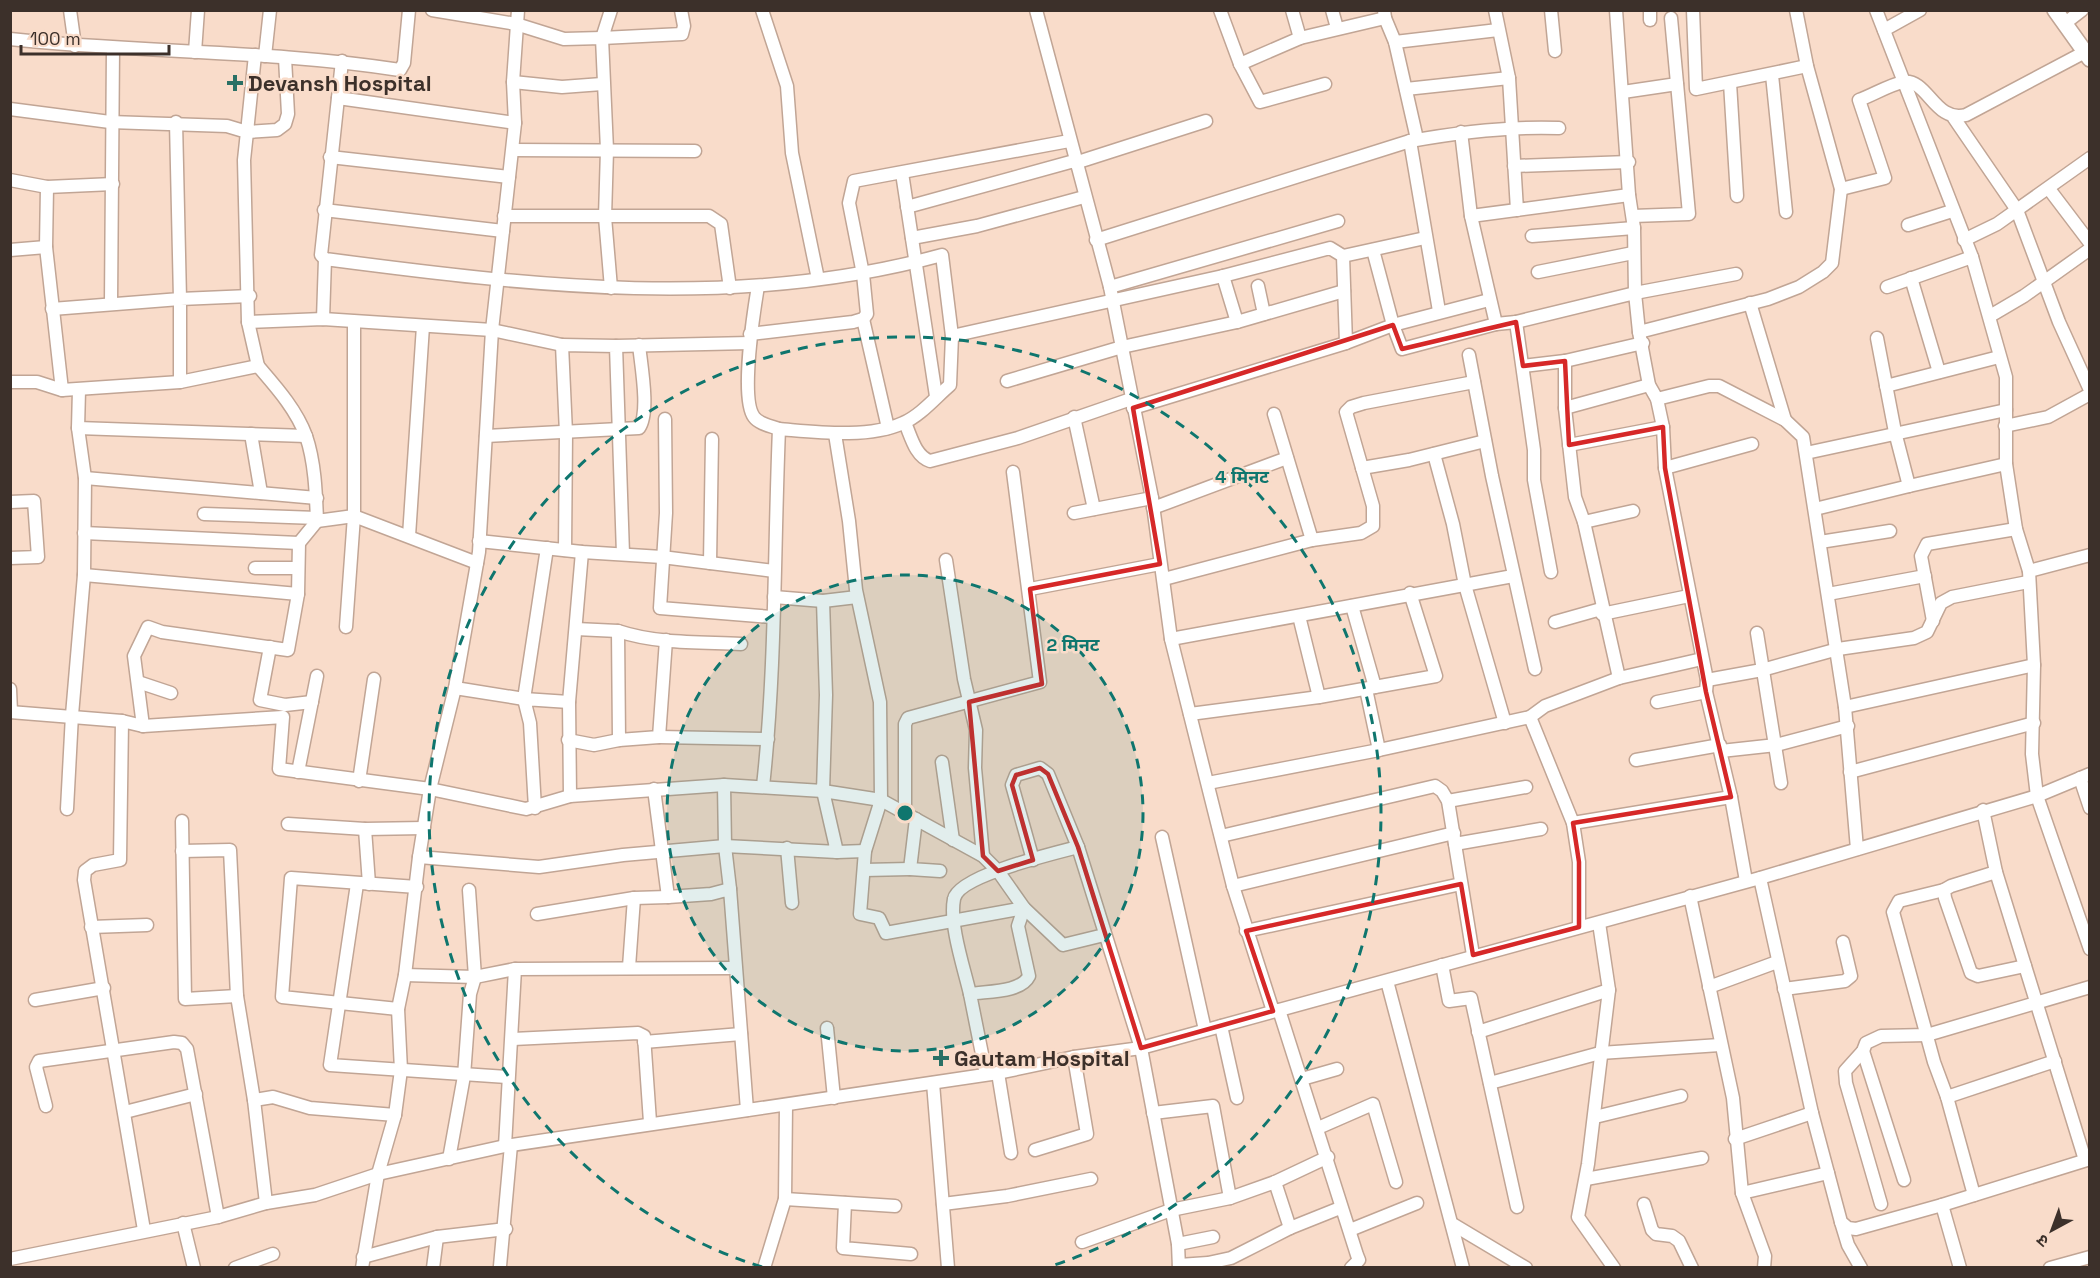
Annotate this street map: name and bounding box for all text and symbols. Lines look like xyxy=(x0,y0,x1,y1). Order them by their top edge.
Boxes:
scale bar xyxy=(21,18,170,56)
text: 100 m xyxy=(30,27,81,50)
place label: Devansh Hospital xyxy=(248,69,432,97)
marker: Devansh Hospital xyxy=(226,74,244,92)
text: 4 मिनट xyxy=(1215,465,1269,488)
text: 2 मिनट xyxy=(1046,633,1100,656)
centre of rings xyxy=(895,803,915,823)
place label: Gautam Hospital xyxy=(954,1044,1130,1072)
marker: Gautam Hospital xyxy=(932,1049,950,1067)
north arrow xyxy=(2022,1200,2082,1260)
text: उ xyxy=(2032,1230,2053,1252)

